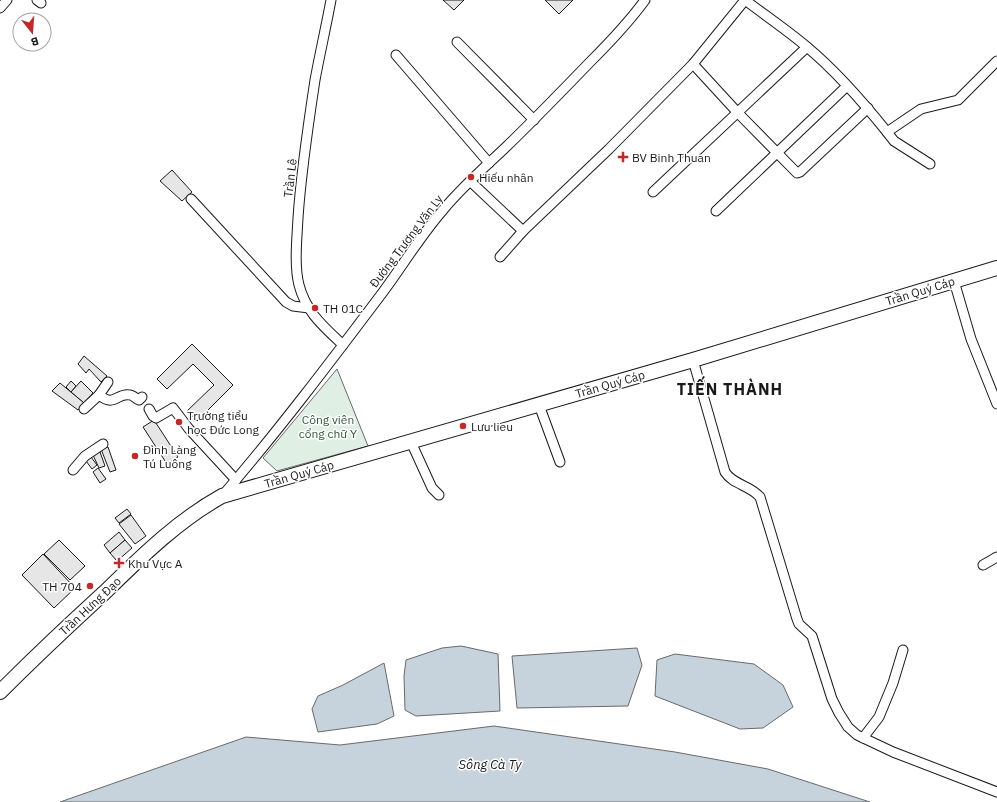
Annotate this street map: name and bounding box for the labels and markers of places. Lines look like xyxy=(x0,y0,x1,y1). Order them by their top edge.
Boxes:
place label: BV Binh Thuan xyxy=(632,150,711,165)
marker: BV Binh Thuan xyxy=(617,151,629,163)
place label: Hiếu nhân xyxy=(479,170,534,185)
marker: Hiếu nhân xyxy=(466,172,476,182)
place label: TH 01C xyxy=(323,301,364,316)
marker: TH 01C xyxy=(310,303,320,313)
place label: Trường tiểu học Đức Long xyxy=(187,408,260,437)
marker: Trường tiểu học Đức Long xyxy=(174,417,184,427)
place label: Lưu lieu xyxy=(471,419,513,434)
marker: Lưu lieu xyxy=(458,421,468,431)
place label: Đình Làng Tú Luông xyxy=(143,442,197,471)
marker: Đình Làng Tú Luông xyxy=(130,451,140,461)
place label: Khu Vực A xyxy=(128,556,183,571)
marker: Khu Vực A xyxy=(113,557,125,569)
place label: TH 704 xyxy=(42,579,82,594)
marker: TH 704 xyxy=(85,581,95,591)

